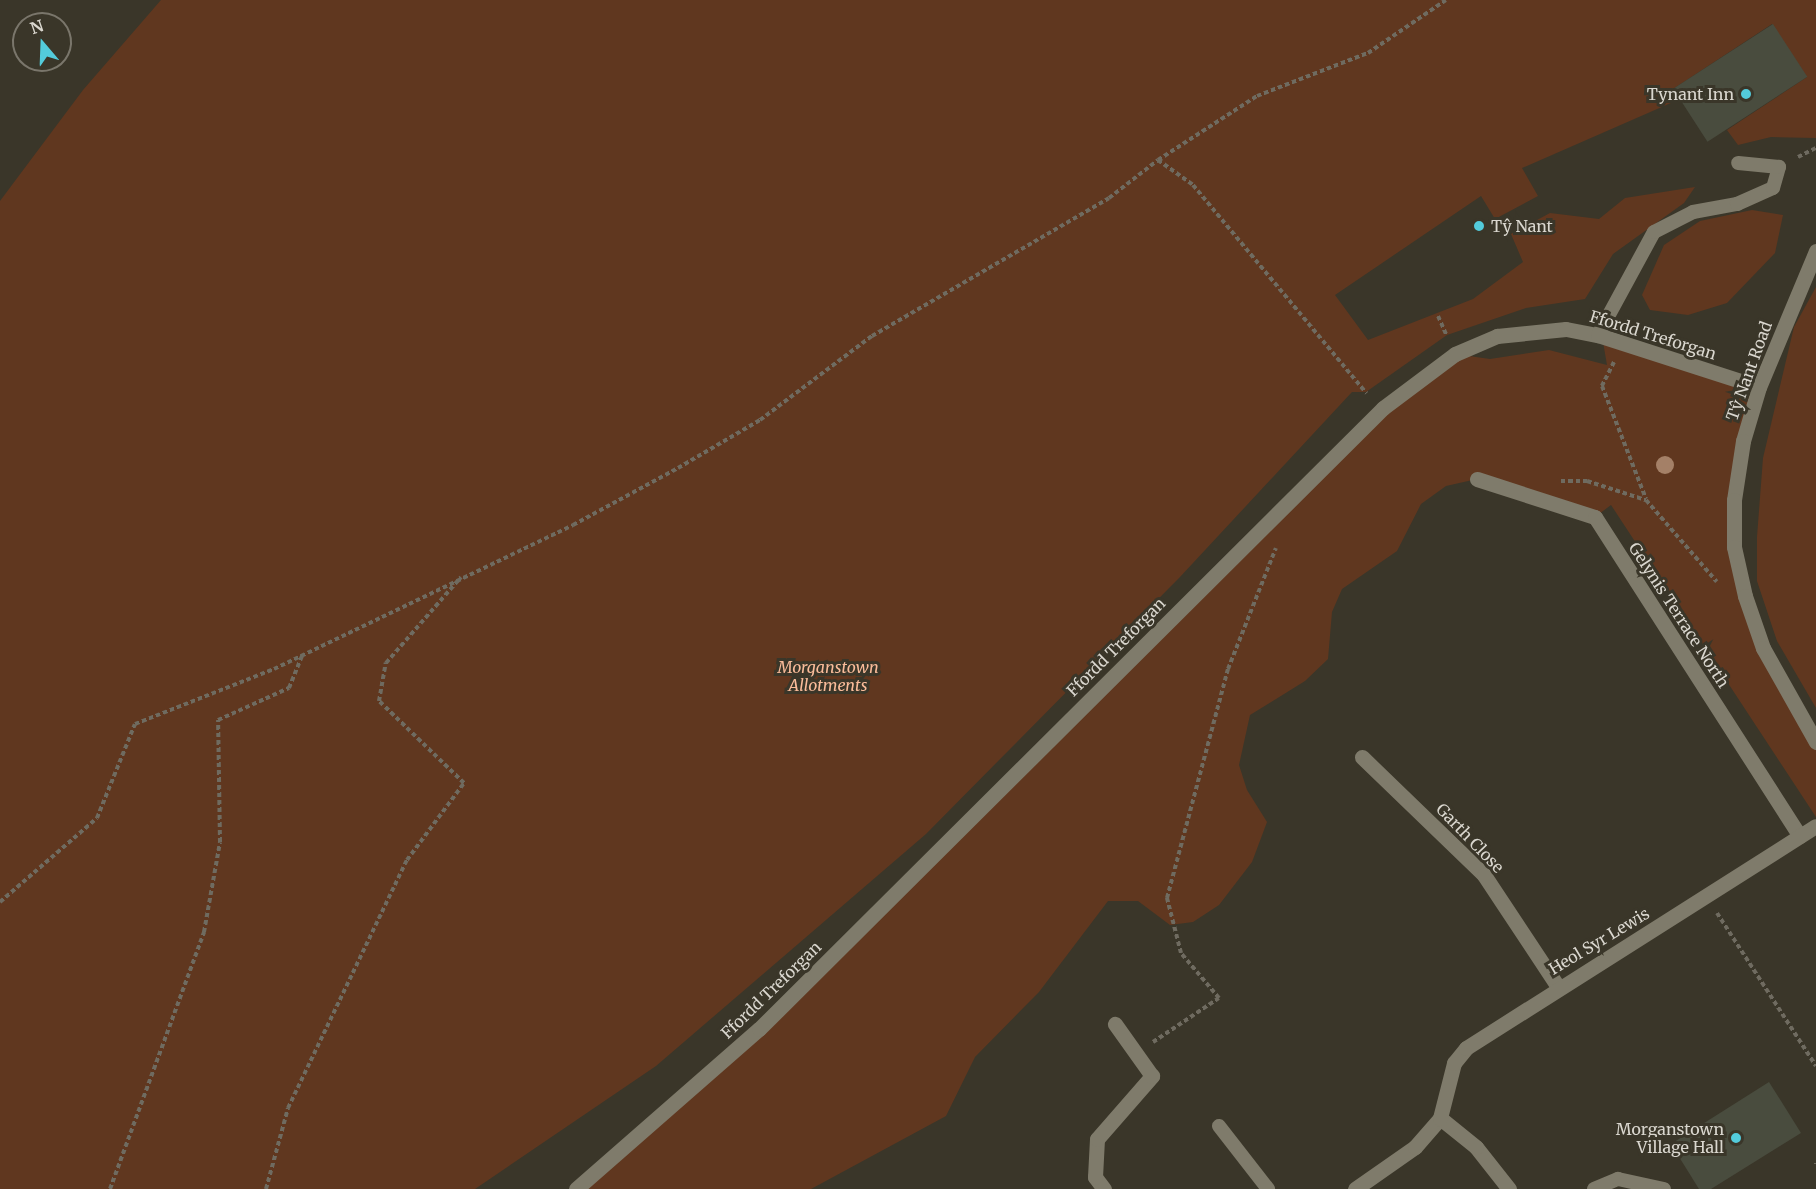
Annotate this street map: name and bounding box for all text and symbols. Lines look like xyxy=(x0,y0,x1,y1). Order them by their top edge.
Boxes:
north arrow xyxy=(12,12,72,72)
text: N xyxy=(28,15,46,38)
place label: Tynant Inn xyxy=(1647,84,1734,104)
marker: Tynant Inn xyxy=(1739,87,1753,101)
place label: Tŷ Nant xyxy=(1491,216,1553,236)
marker: Tŷ Nant xyxy=(1472,219,1486,233)
street label: Ffordd Treforgan xyxy=(1587,307,1719,363)
street label: Tŷ Nant Road xyxy=(1722,319,1776,423)
street label: Gelynis Terrace North xyxy=(1625,539,1733,691)
street label: Ffordd Treforgan xyxy=(1063,594,1169,700)
park label: Morganstown Allotments xyxy=(777,657,879,695)
street label: Garth Close xyxy=(1432,799,1508,877)
street label: Heol Syr Lewis xyxy=(1545,903,1653,979)
street label: Ffordd Treforgan xyxy=(717,937,825,1043)
place label: Morganstown Village Hall xyxy=(1616,1119,1724,1157)
marker: Morganstown Village Hall xyxy=(1729,1131,1743,1145)

